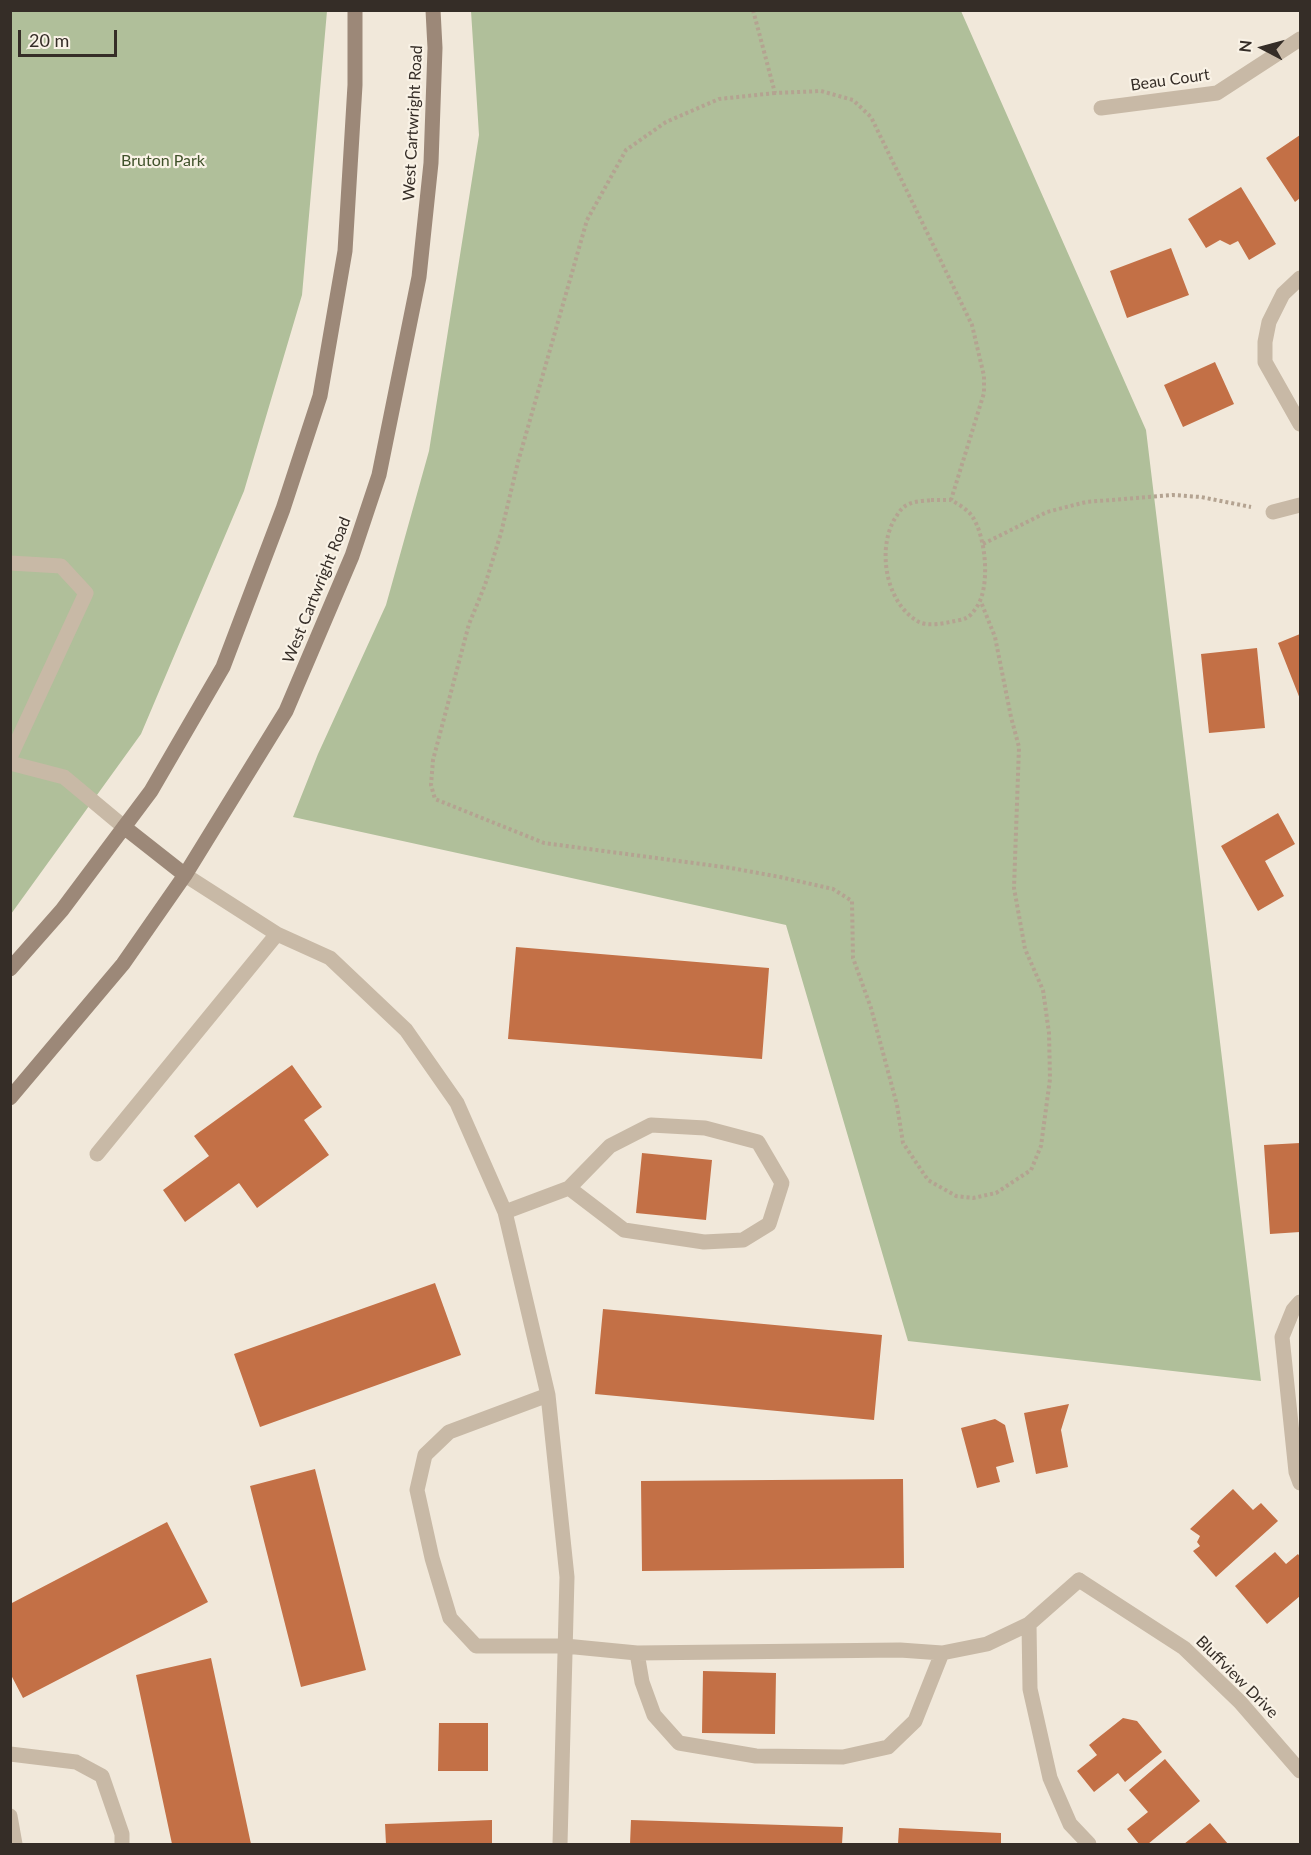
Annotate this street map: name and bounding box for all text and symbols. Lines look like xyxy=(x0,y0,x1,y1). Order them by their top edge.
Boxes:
scale bar xyxy=(21,18,120,56)
north arrow xyxy=(1233,18,1293,78)
text: 20 m xyxy=(29,29,69,51)
text: N xyxy=(1235,39,1255,53)
street label: West Cartwright Road xyxy=(399,45,427,201)
street label: Beau Court xyxy=(1129,65,1211,95)
park label: Bruton Park xyxy=(121,151,205,171)
street label: West Cartwright Road xyxy=(279,514,355,666)
street label: Bluffview Drive xyxy=(1192,1632,1282,1722)

